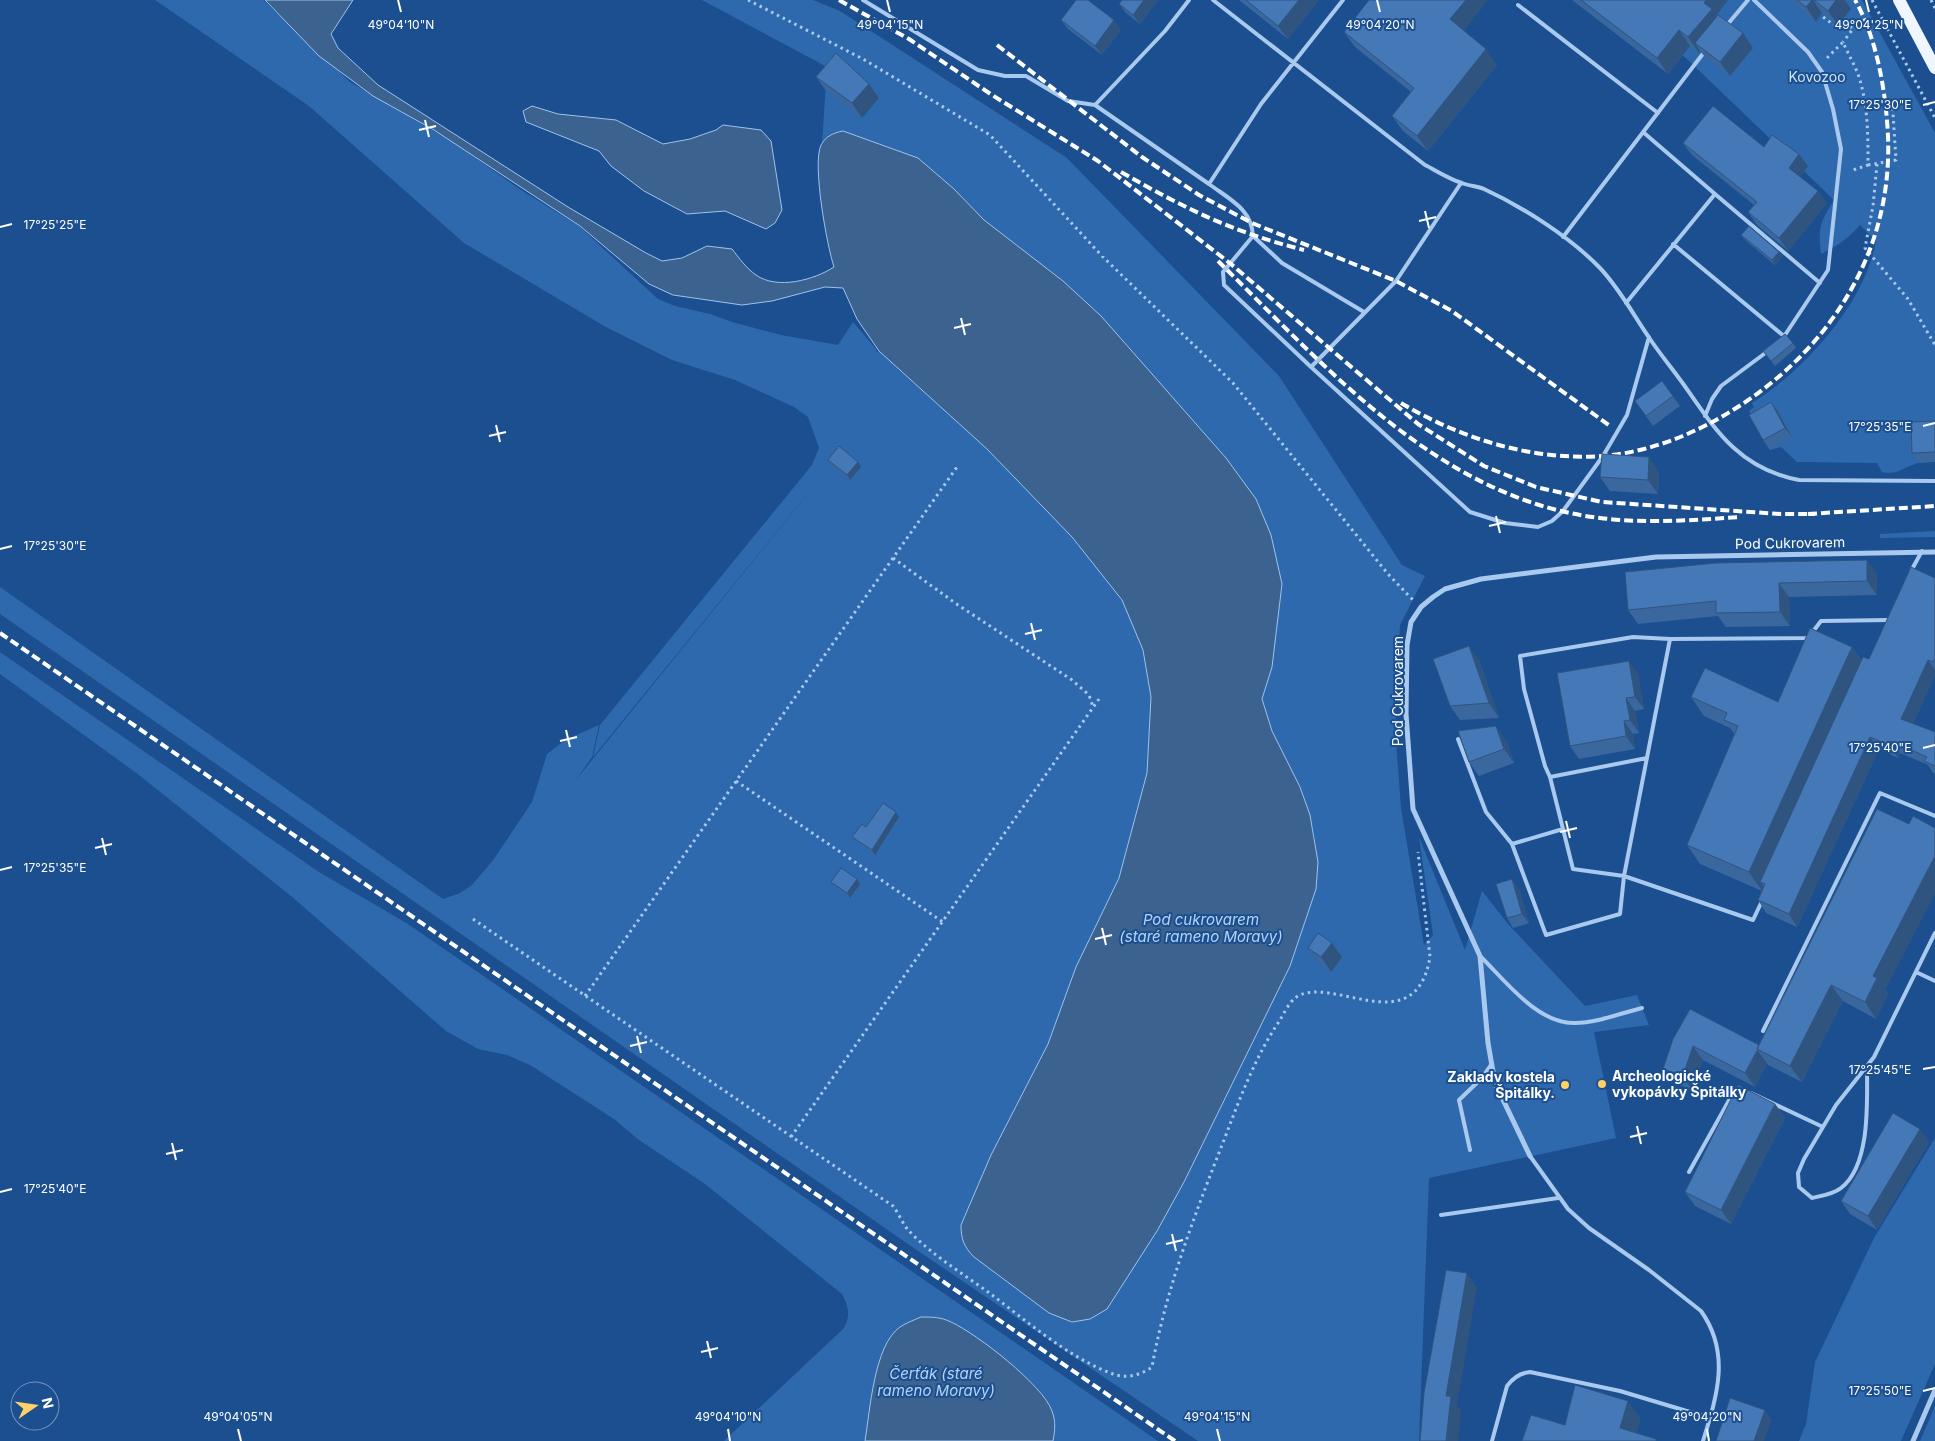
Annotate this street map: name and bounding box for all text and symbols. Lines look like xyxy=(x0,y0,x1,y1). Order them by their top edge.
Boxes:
text: 49°04'10"N xyxy=(368,17,434,32)
text: 49°04'15"N xyxy=(857,17,923,32)
text: 49°04'20"N xyxy=(1345,17,1415,32)
text: 49°04'25"N xyxy=(1835,17,1903,32)
park label: Kovozoo xyxy=(1788,68,1846,85)
text: 17°25'30"E xyxy=(1848,97,1912,112)
text: 17°25'25"E xyxy=(24,217,86,232)
text: 17°25'35"E xyxy=(1849,419,1911,434)
street label: Pod Cukrovarem xyxy=(1735,533,1845,552)
text: 17°25'30"E xyxy=(23,538,87,553)
street label: Pod Cukrovarem xyxy=(1389,636,1406,746)
text: 17°25'40"E xyxy=(1849,740,1911,755)
text: 17°25'35"E xyxy=(24,860,86,875)
water label: Pod cukrovarem (staré rameno Moravy) xyxy=(1119,910,1283,946)
text: 17°25'45"E xyxy=(1849,1062,1911,1077)
place label: Archeologické vykopávky Špitálky xyxy=(1612,1067,1747,1100)
place label: Zaklady kostela Špitálky. xyxy=(1447,1068,1555,1101)
marker: Archeologické vykopávky Špitálky xyxy=(1596,1078,1608,1090)
marker: Zaklady kostela Špitálky. xyxy=(1559,1079,1571,1091)
text: 17°25'40"E xyxy=(24,1181,86,1196)
water label: Čerťák (staré rameno Moravy) xyxy=(877,1364,995,1400)
north arrow xyxy=(10,1381,60,1431)
text: 17°25'50"E xyxy=(1848,1383,1912,1398)
text: N xyxy=(39,1396,58,1410)
text: 49°04'05"N xyxy=(203,1409,273,1424)
text: 49°04'10"N xyxy=(695,1409,761,1424)
text: 49°04'15"N xyxy=(1184,1409,1250,1424)
text: 49°04'20"N xyxy=(1672,1409,1742,1424)

